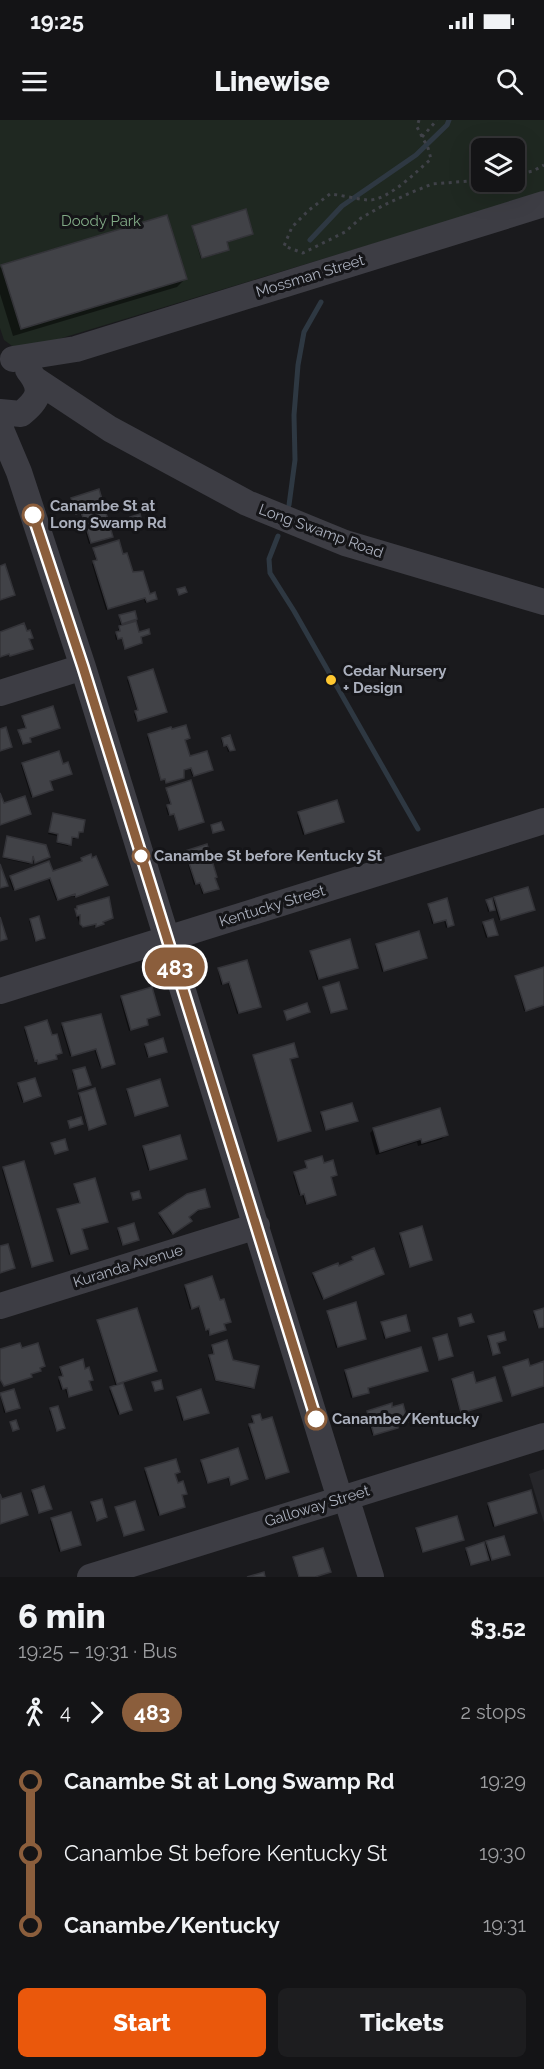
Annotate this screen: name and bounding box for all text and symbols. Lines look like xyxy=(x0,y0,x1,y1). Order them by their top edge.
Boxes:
text: 19:25 xyxy=(30,8,84,34)
icon: menu xyxy=(18,65,51,98)
icon: search xyxy=(493,65,526,98)
text: Linewise xyxy=(214,66,330,97)
map controls xyxy=(471,138,525,192)
button: layers xyxy=(471,138,525,192)
park label: Doody Park xyxy=(61,212,141,230)
street label: Mossman Street xyxy=(254,251,366,301)
place label: Canambe St at Long Swamp Rd xyxy=(50,497,167,532)
street label: Long Swamp Road xyxy=(256,500,386,562)
marker: Canambe St at Long Swamp Rd xyxy=(22,504,44,526)
place label: Cedar Nursery + Design xyxy=(343,662,447,697)
marker: Cedar Nursery + Design xyxy=(324,673,338,687)
marker: Canambe St before Kentucky St xyxy=(132,847,150,865)
place label: Canambe St before Kentucky St xyxy=(154,847,382,865)
street label: Kentucky Street xyxy=(217,881,327,931)
line badge: 483 xyxy=(140,948,210,986)
text: 483 xyxy=(157,955,193,980)
street label: Kuranda Avenue xyxy=(71,1241,185,1291)
marker: Canambe/Kentucky xyxy=(305,1408,327,1430)
place label: Canambe/Kentucky xyxy=(332,1410,480,1428)
street label: Galloway Street xyxy=(262,1481,372,1531)
text: 6 min xyxy=(18,1597,106,1636)
text: $3.52 xyxy=(470,1615,526,1641)
text: 19:25 – 19:31 · Bus xyxy=(18,1639,177,1663)
icon: walk xyxy=(18,1696,51,1729)
icon: forward xyxy=(80,1696,113,1729)
text: 4 xyxy=(60,1700,71,1724)
text: 483 xyxy=(134,1700,170,1725)
text: 2 stops xyxy=(460,1700,526,1724)
text: Canambe St at Long Swamp Rd xyxy=(64,1768,394,1794)
text: 19:29 xyxy=(480,1769,526,1793)
text: Canambe St before Kentucky St xyxy=(64,1840,387,1866)
text: 19:30 xyxy=(479,1841,526,1865)
text: Canambe/Kentucky xyxy=(64,1912,280,1938)
text: 19:31 xyxy=(483,1913,526,1937)
button: Start xyxy=(18,1988,266,2057)
button: Tickets xyxy=(278,1988,526,2057)

